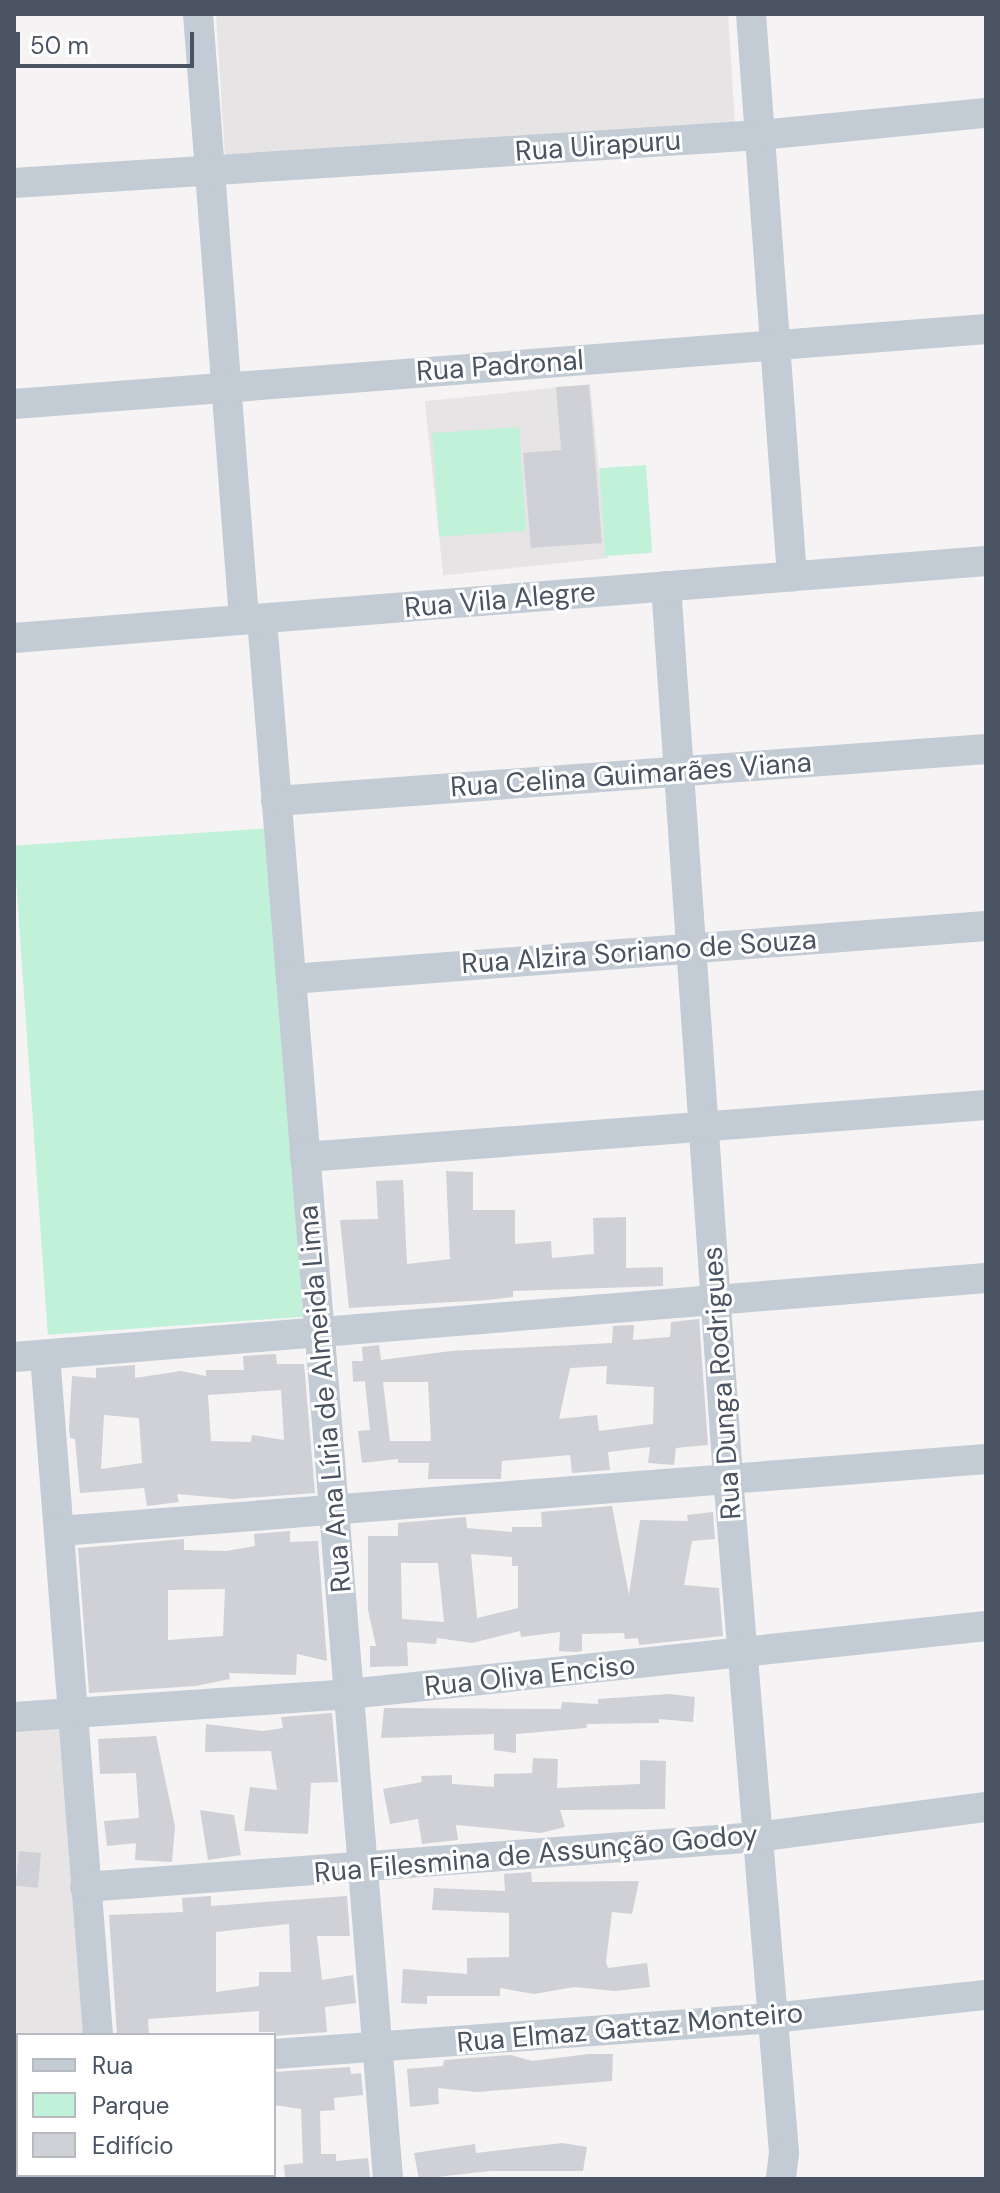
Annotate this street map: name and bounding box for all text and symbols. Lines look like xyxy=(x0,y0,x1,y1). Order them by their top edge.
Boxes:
scale bar xyxy=(20,16,198,66)
text: 50 m xyxy=(30,30,89,61)
street label: Rua Uirapuru xyxy=(514,123,682,169)
street label: Rua Padronal xyxy=(415,343,585,389)
street label: Rua Vila Alegre xyxy=(403,575,597,625)
street label: Rua Celina Guimarães Viana xyxy=(449,746,813,804)
street label: Rua Alzira Soriano de Souza xyxy=(460,923,818,981)
street label: Rua Ana Líria de Almeida Lima xyxy=(291,1204,359,1594)
street label: Rua Dunga Rodrigues xyxy=(696,1245,748,1521)
street label: Rua Oliva Enciso xyxy=(423,1648,637,1704)
street label: Rua Filesmina de Assunção Godoy xyxy=(313,1818,759,1890)
street label: Rua Elmaz Gattaz Monteiro xyxy=(456,1996,804,2060)
legend xyxy=(16,2033,276,2177)
text: Rua xyxy=(92,2050,133,2081)
text: Parque xyxy=(92,2090,169,2121)
text: Edifício xyxy=(92,2130,174,2161)

